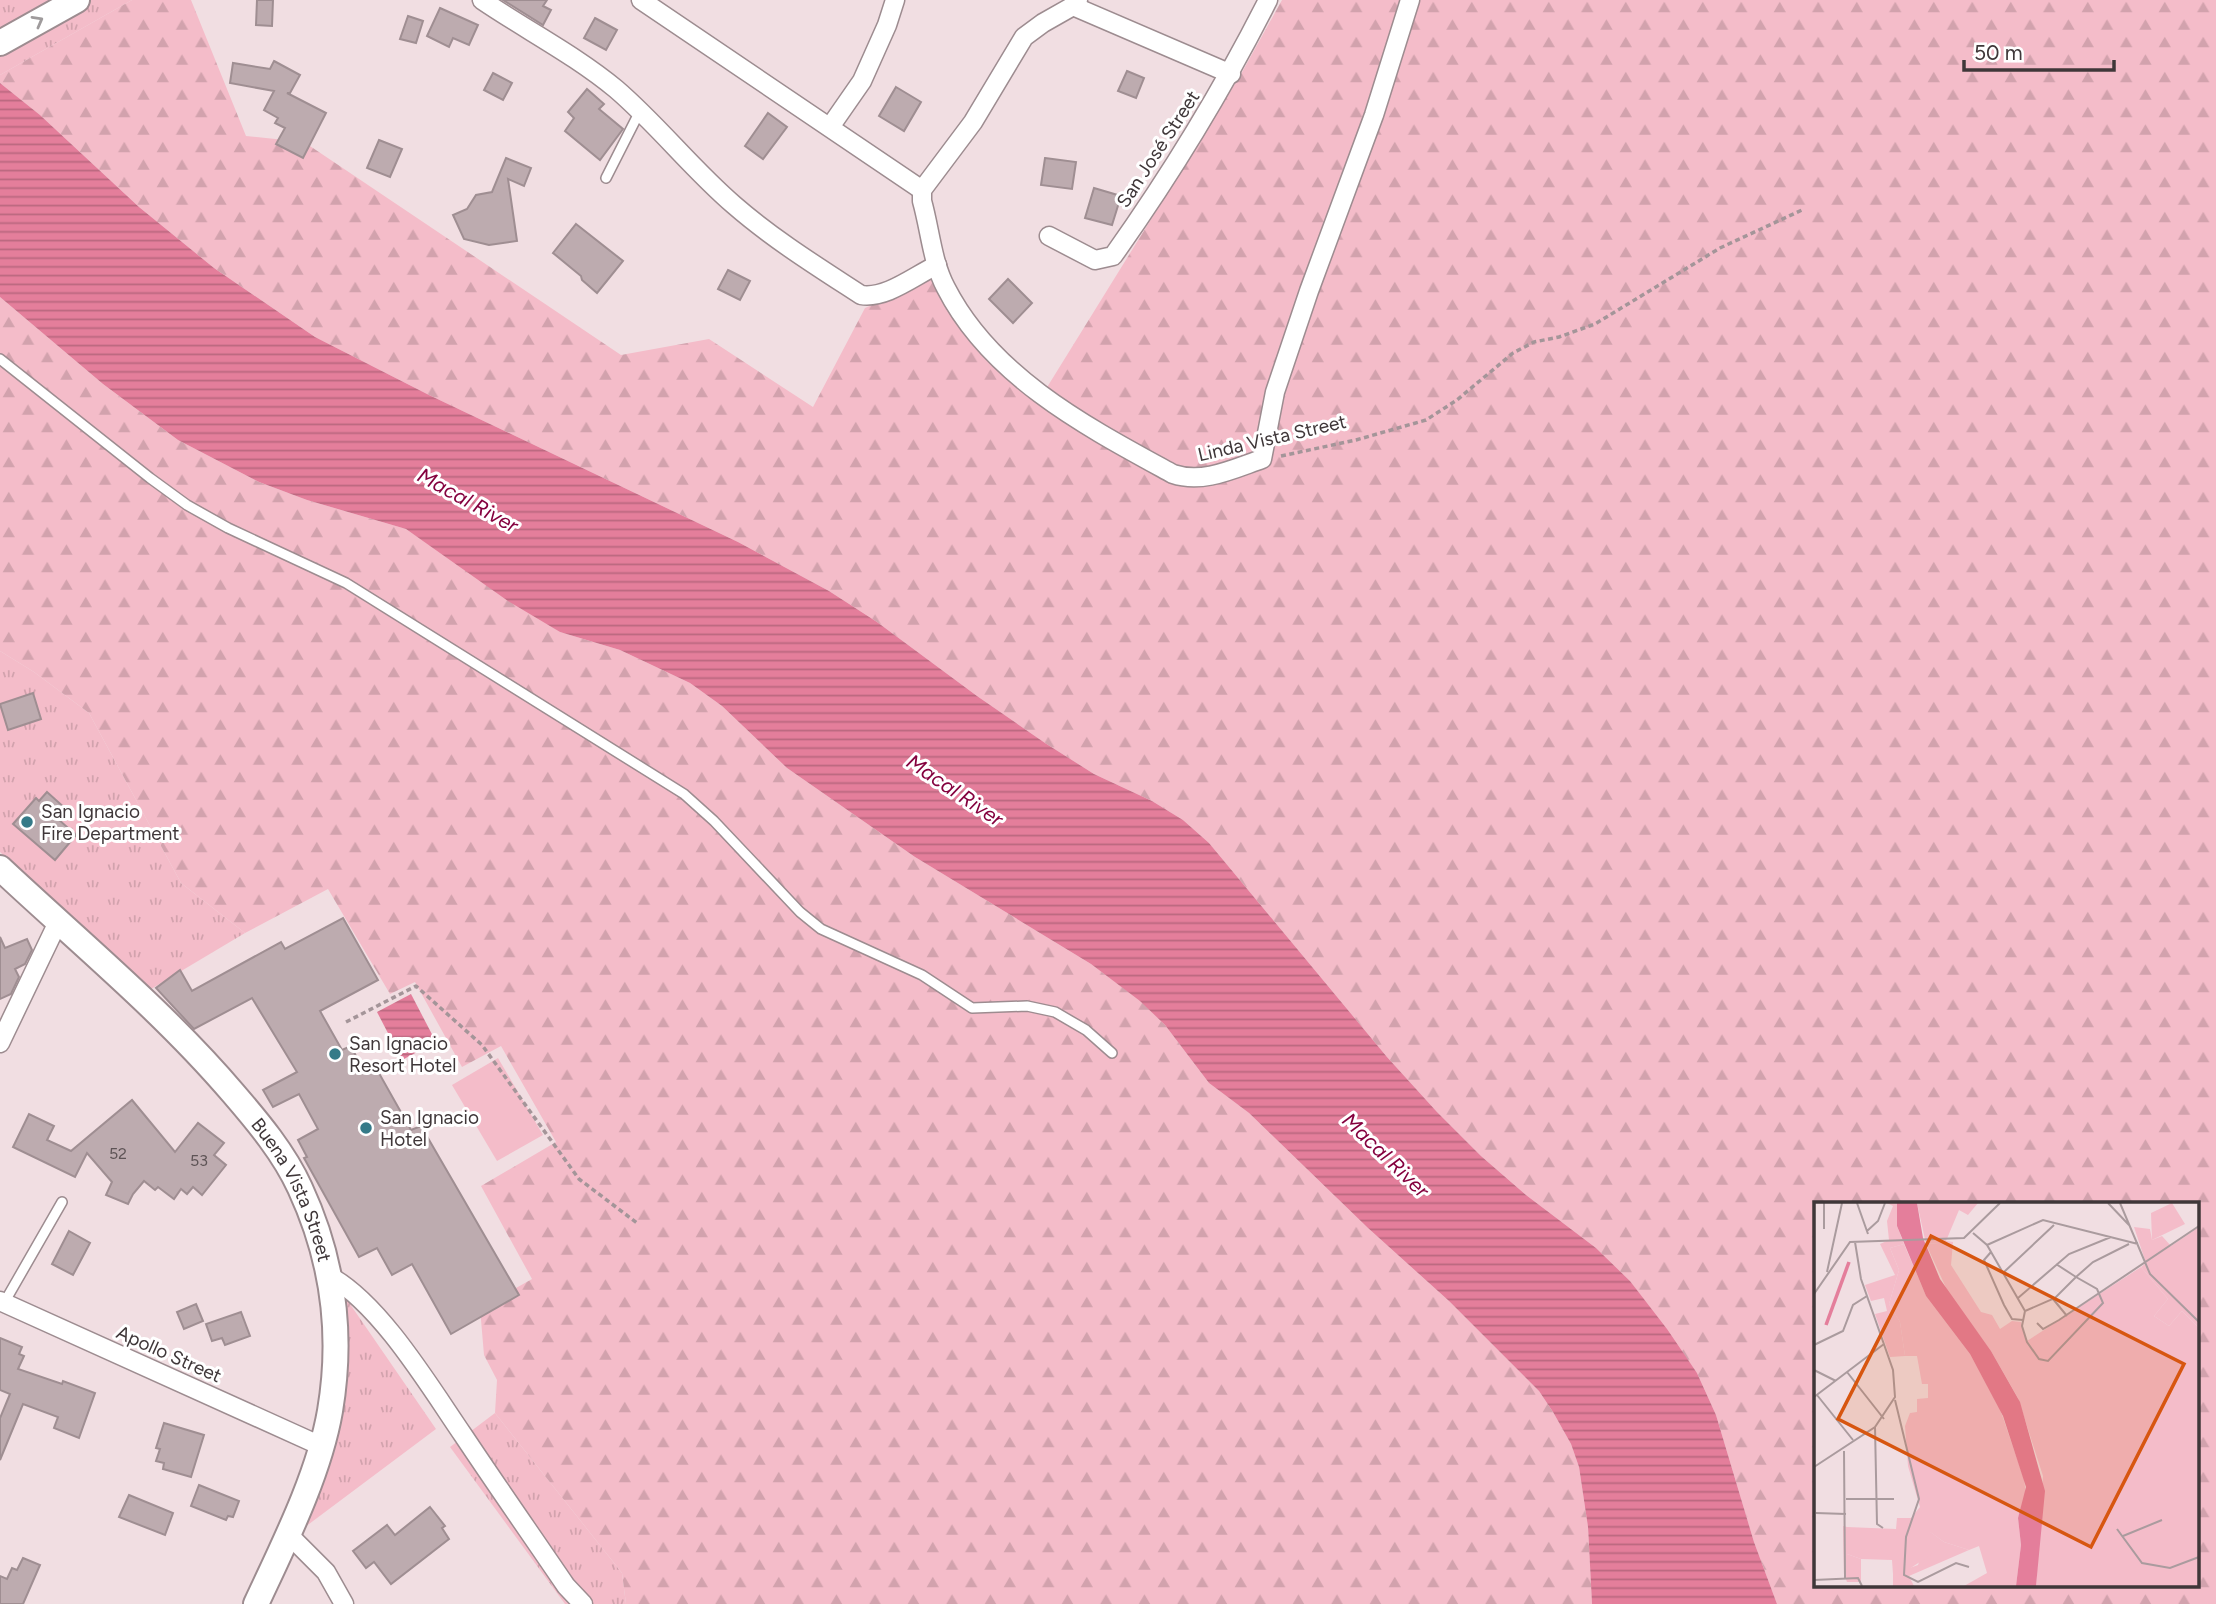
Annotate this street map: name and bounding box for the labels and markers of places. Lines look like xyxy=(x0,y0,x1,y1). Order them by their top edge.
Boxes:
place label: San Ignacio Fire Department xyxy=(41,800,180,845)
marker: San Ignacio Fire Department xyxy=(19,814,35,830)
place label: San Ignacio Resort Hotel xyxy=(349,1032,456,1077)
marker: San Ignacio Resort Hotel xyxy=(327,1046,343,1062)
place label: San Ignacio Hotel xyxy=(380,1106,479,1151)
marker: San Ignacio Hotel xyxy=(358,1120,374,1136)

